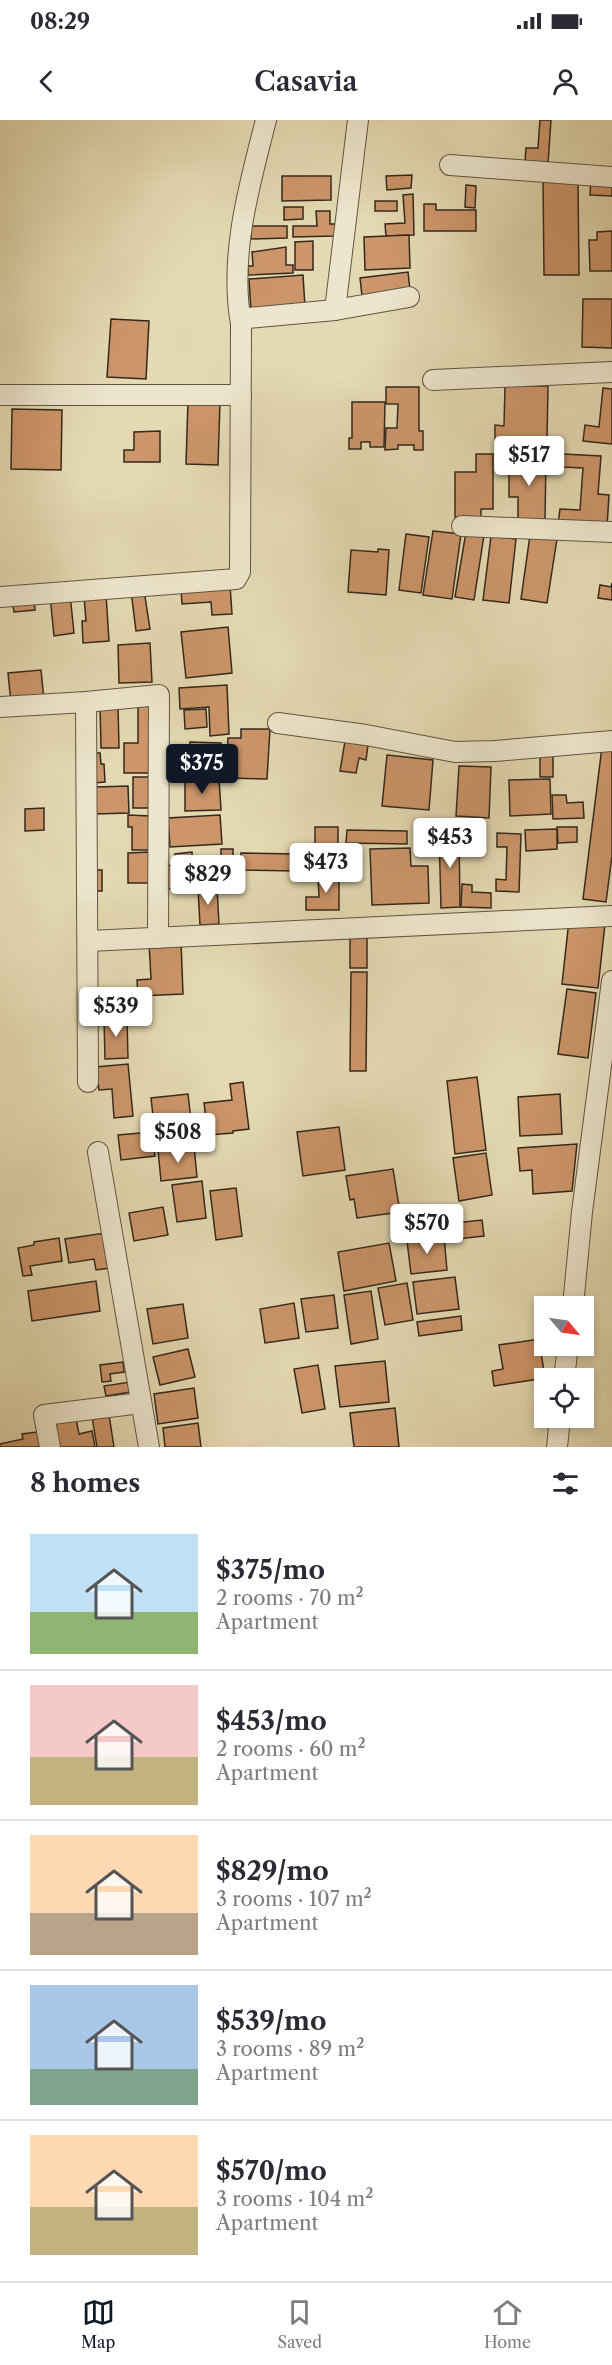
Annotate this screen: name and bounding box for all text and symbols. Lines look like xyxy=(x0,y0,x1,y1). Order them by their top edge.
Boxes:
text: 08:29 xyxy=(30,8,90,35)
icon: back xyxy=(30,65,63,98)
text: Casavia xyxy=(254,65,358,98)
icon: person xyxy=(549,65,582,98)
pin: $517 xyxy=(493,436,565,487)
text: $517 xyxy=(508,443,550,467)
pin: $375 xyxy=(166,744,238,795)
text: $375 xyxy=(180,751,224,775)
pin: $453 xyxy=(414,818,486,869)
text: $453 xyxy=(427,825,473,849)
pin: $473 xyxy=(290,843,362,894)
text: $473 xyxy=(304,850,348,874)
pin: $829 xyxy=(172,855,244,906)
text: $829 xyxy=(184,862,232,886)
pin: $539 xyxy=(80,987,152,1038)
text: $539 xyxy=(93,994,139,1018)
pin: $508 xyxy=(142,1113,214,1164)
text: $508 xyxy=(154,1120,202,1144)
pin: $570 xyxy=(391,1204,463,1255)
text: $570 xyxy=(404,1211,450,1235)
north arrow xyxy=(534,1296,594,1356)
map controls xyxy=(534,1296,594,1428)
button: locate xyxy=(534,1368,594,1428)
text: 8 homes xyxy=(30,1467,140,1499)
icon: filters xyxy=(549,1467,582,1500)
text: $375/mo xyxy=(216,1554,325,1586)
icon: home xyxy=(78,1558,150,1630)
text: 2 rooms · 70 m² xyxy=(216,1586,364,1610)
text: Apartment xyxy=(216,1610,319,1634)
text: $453/mo xyxy=(216,1705,327,1737)
icon: home xyxy=(78,1709,150,1781)
text: 2 rooms · 60 m² xyxy=(216,1737,366,1761)
text: Apartment xyxy=(216,1761,319,1785)
text: $829/mo xyxy=(216,1855,329,1887)
icon: home xyxy=(78,1859,150,1931)
text: 3 rooms · 107 m² xyxy=(216,1887,372,1911)
text: Apartment xyxy=(216,1911,319,1935)
text: $539/mo xyxy=(216,2005,327,2037)
icon: home xyxy=(78,2009,150,2081)
text: 3 rooms · 89 m² xyxy=(216,2037,364,2061)
text: Apartment xyxy=(216,2061,319,2085)
text: $570/mo xyxy=(216,2155,327,2187)
icon: home xyxy=(78,2159,150,2231)
text: 3 rooms · 104 m² xyxy=(216,2187,373,2211)
text: Apartment xyxy=(216,2211,319,2235)
tab: Map xyxy=(81,2296,115,2352)
tab: Saved xyxy=(277,2296,322,2352)
tab: Home xyxy=(484,2296,531,2352)

